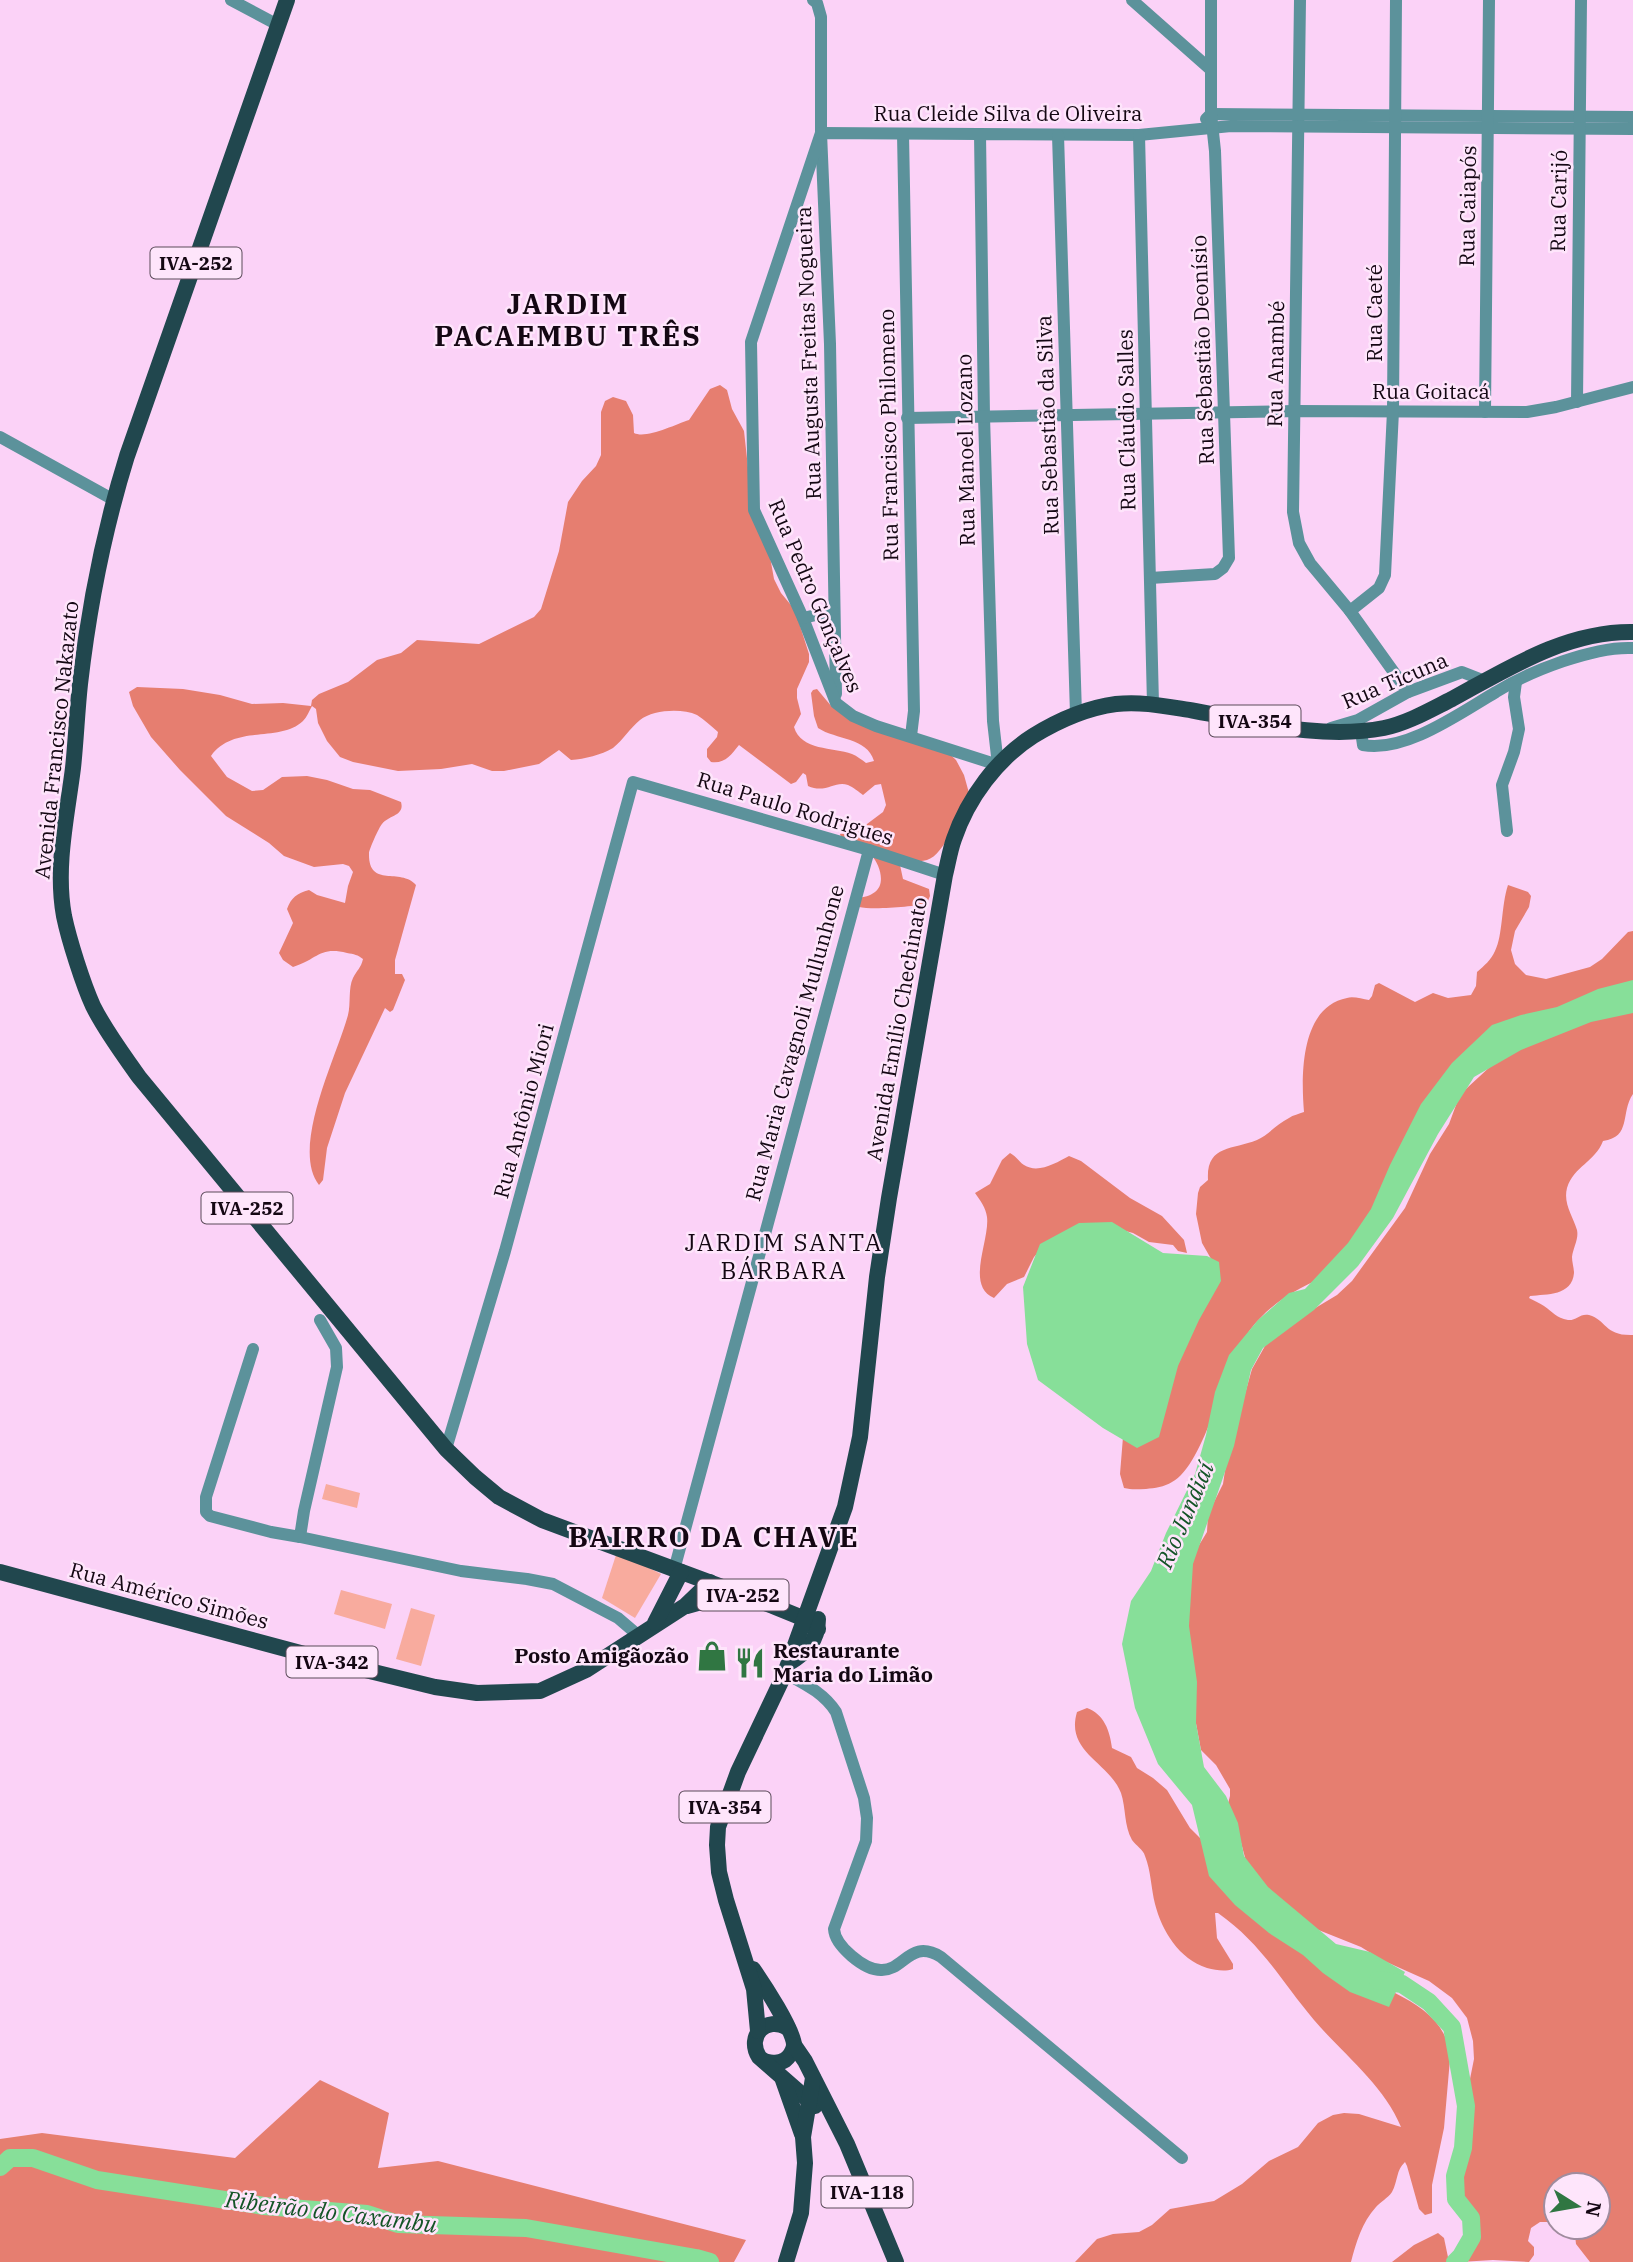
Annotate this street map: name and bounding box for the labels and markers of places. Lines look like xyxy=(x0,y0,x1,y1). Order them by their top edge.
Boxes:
place label: Restaurante Maria do Limão xyxy=(773,1636,933,1688)
shop icon: Posto Amigãozão xyxy=(695,1639,729,1673)
place label: Posto Amigãozão xyxy=(514,1641,689,1669)
restaurant icon: Restaurante Maria do Limão xyxy=(733,1646,767,1680)

